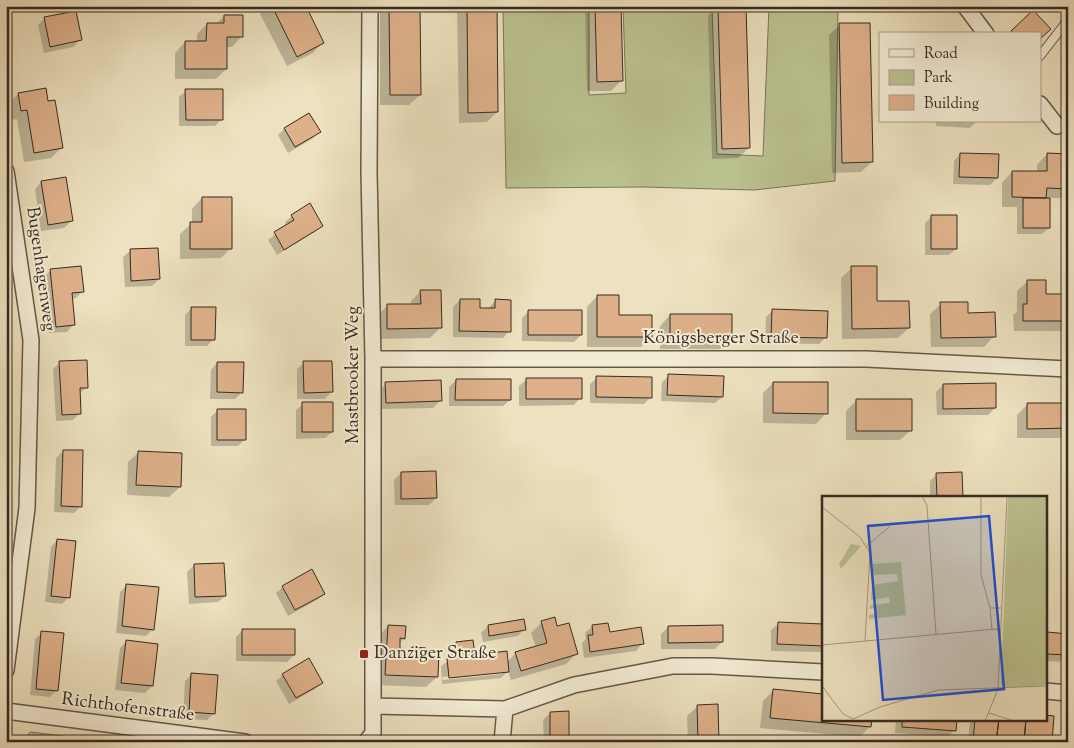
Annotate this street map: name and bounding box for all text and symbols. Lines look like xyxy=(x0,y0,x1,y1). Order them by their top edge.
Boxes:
legend xyxy=(879,32,1042,122)
text: Road xyxy=(924,44,958,65)
text: Park xyxy=(924,68,953,89)
text: Building xyxy=(924,94,979,115)
street label: Bugenhagenweg xyxy=(18,205,62,333)
street label: Mastbrooker Weg xyxy=(341,306,367,444)
street label: Königsberger Straße xyxy=(643,326,799,352)
inset map xyxy=(822,496,1046,720)
place label: Danziger Straße xyxy=(374,641,497,667)
marker: Danziger Straße xyxy=(358,648,370,660)
street label: Richthofenstraße xyxy=(60,687,196,729)

